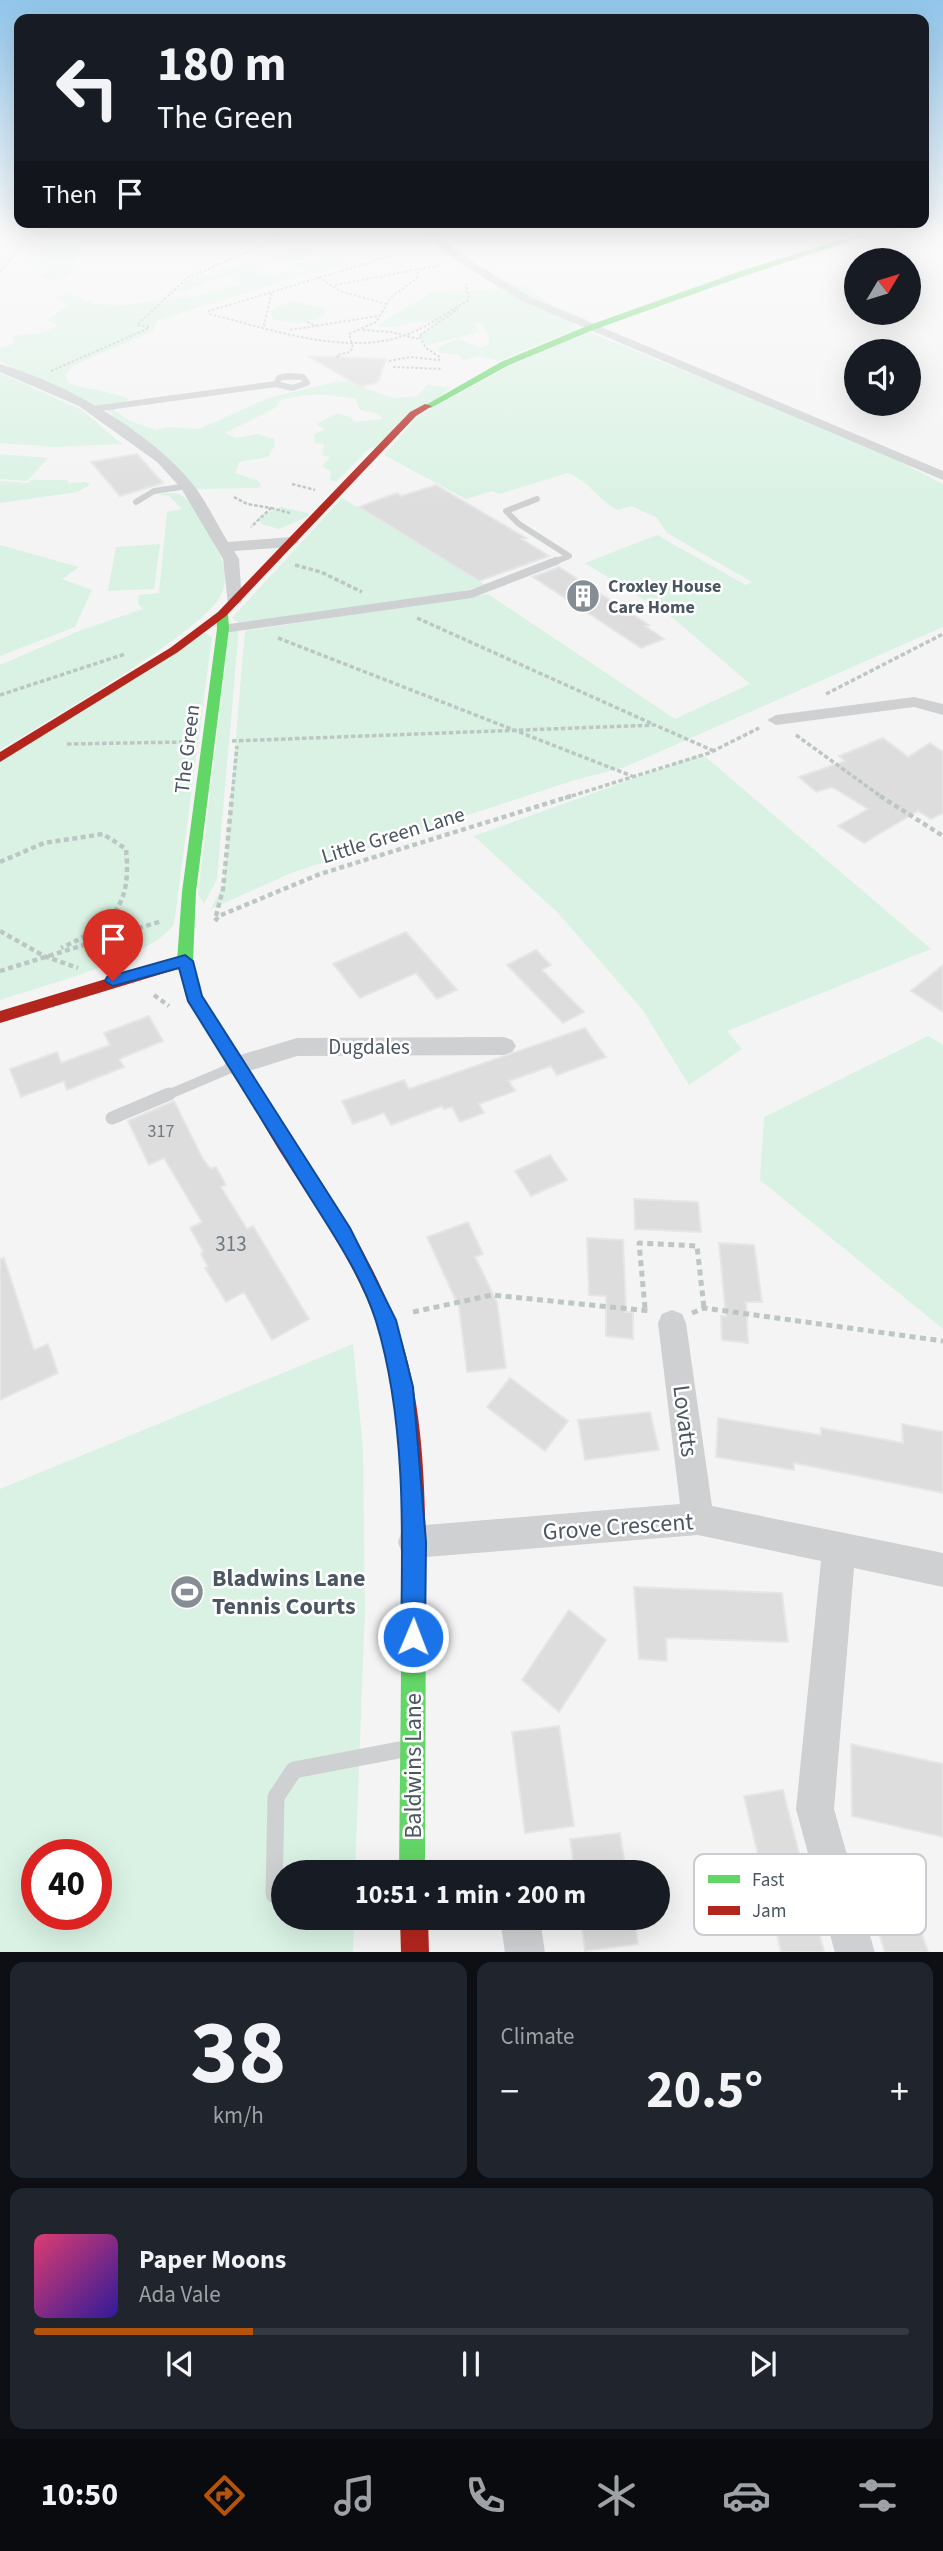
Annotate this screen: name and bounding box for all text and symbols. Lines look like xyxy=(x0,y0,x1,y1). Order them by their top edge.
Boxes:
text: 180 m xyxy=(157,30,286,100)
icon: left xyxy=(42,42,133,133)
text: The Green xyxy=(157,95,294,141)
icon: arrive xyxy=(111,175,149,213)
text: Then xyxy=(42,176,97,213)
north arrow xyxy=(844,248,920,326)
map controls xyxy=(844,248,921,416)
button: sound xyxy=(844,339,921,416)
place label: Croxley House Care Home xyxy=(608,574,721,620)
building icon: Croxley House Care Home xyxy=(564,577,602,615)
street label: The Green xyxy=(167,703,207,795)
street label: Little Green Lane xyxy=(318,799,468,871)
pin xyxy=(83,909,143,981)
icon: arrive xyxy=(94,920,132,958)
street label: Dugdales xyxy=(328,1032,410,1062)
house number: 317 xyxy=(148,1119,174,1144)
house number: 313 xyxy=(215,1229,247,1259)
street label: Lovatts xyxy=(663,1383,707,1459)
street label: Grove Crescent xyxy=(541,1504,695,1550)
place label: Bladwins Lane Tennis Courts xyxy=(212,1561,365,1624)
sports icon: Bladwins Lane Tennis Courts xyxy=(168,1573,206,1611)
position arrow xyxy=(376,1600,450,1674)
street label: Baldwins Lane xyxy=(396,1693,431,1839)
speed limit sign: 40 xyxy=(21,1839,112,1930)
legend xyxy=(694,1854,926,1935)
text: Fast xyxy=(752,1867,785,1894)
text: 10:51 · 1 min · 200 m xyxy=(355,1876,586,1913)
text: Jam xyxy=(752,1898,786,1925)
text: 38 xyxy=(190,1989,286,2118)
text: Climate xyxy=(501,2020,574,2053)
text: 20.5° xyxy=(646,2054,763,2128)
text: − xyxy=(501,2065,519,2119)
text: + xyxy=(890,2065,909,2119)
text: km/h xyxy=(213,2099,264,2132)
text: Paper Moons xyxy=(139,2241,286,2278)
text: Ada Vale xyxy=(139,2278,221,2311)
icon: previous xyxy=(161,2345,199,2383)
icon: pause xyxy=(452,2345,490,2383)
icon: next xyxy=(744,2345,782,2383)
icon: directions xyxy=(200,2471,249,2520)
icon: music xyxy=(330,2471,379,2520)
icon: phone xyxy=(461,2471,510,2520)
icon: climate xyxy=(592,2471,641,2520)
icon: car xyxy=(722,2471,771,2520)
icon: filters xyxy=(853,2471,902,2520)
text: 10:50 xyxy=(41,2472,118,2518)

